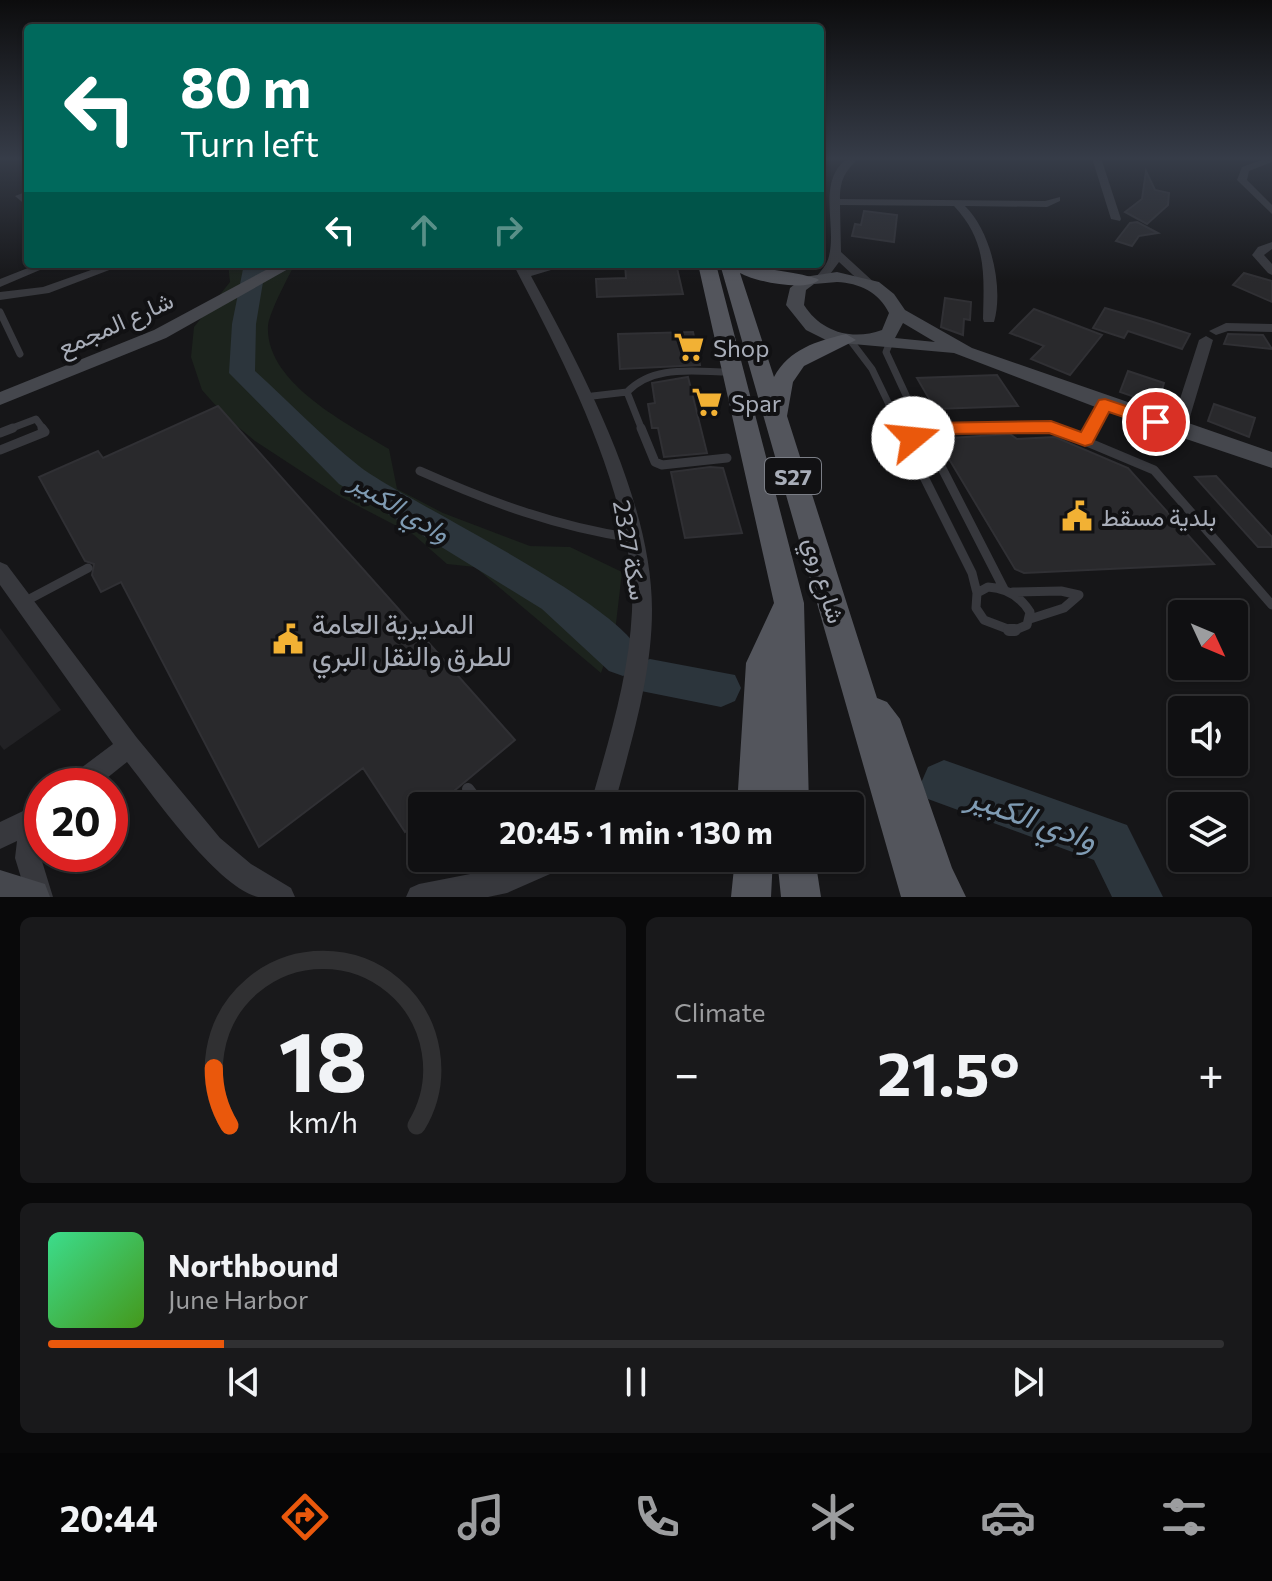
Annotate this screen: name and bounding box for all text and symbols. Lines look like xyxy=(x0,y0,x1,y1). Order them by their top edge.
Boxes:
text: 80 m xyxy=(180,51,311,120)
icon: left xyxy=(48,56,152,160)
text: Turn left xyxy=(180,120,319,164)
icon: left xyxy=(318,208,362,252)
icon: ahead xyxy=(402,208,446,252)
icon: right xyxy=(486,208,530,252)
street label: شارع المجمع xyxy=(53,285,179,365)
supermarket icon: Shop xyxy=(672,330,706,364)
place label: Shop xyxy=(713,333,769,362)
supermarket icon: Spar xyxy=(690,385,724,419)
place label: Spar xyxy=(731,388,782,417)
pin xyxy=(1122,388,1190,456)
position arrow xyxy=(871,396,955,480)
icon: arrive xyxy=(1134,400,1178,444)
road number: S27 xyxy=(765,458,821,494)
water label: وادي الكبير xyxy=(341,463,456,554)
street label: سكة 2327 xyxy=(608,498,654,602)
public building icon: بلدية مسقط xyxy=(1060,499,1094,533)
place label: بلدية مسقط xyxy=(1101,502,1216,532)
street label: شارع روي xyxy=(792,534,852,628)
north arrow xyxy=(1168,600,1248,680)
map controls xyxy=(1168,600,1248,872)
place label: المديرية العامة للطرق والنقل البري xyxy=(312,606,512,679)
public building icon: المديرية العامة للطرق والنقل البري xyxy=(271,622,305,656)
button: sound xyxy=(1168,696,1248,776)
speed limit sign: 20 xyxy=(24,768,128,872)
water label: وادي الكبير xyxy=(958,773,1103,865)
button: layers xyxy=(1168,792,1248,872)
text: 20:45 · 1 min · 130 m xyxy=(499,813,773,850)
text: Climate xyxy=(674,996,766,1027)
text: 18 xyxy=(278,1007,368,1109)
text: 21.5° xyxy=(877,1035,1020,1108)
text: − xyxy=(674,1045,699,1099)
text: + xyxy=(1198,1045,1224,1099)
text: km/h xyxy=(288,1104,358,1139)
text: Northbound xyxy=(168,1246,339,1283)
text: June Harbor xyxy=(168,1283,308,1314)
icon: previous xyxy=(222,1360,266,1404)
icon: pause xyxy=(614,1360,658,1404)
icon: next xyxy=(1006,1360,1050,1404)
icon: directions xyxy=(277,1489,333,1545)
icon: music xyxy=(453,1489,509,1545)
icon: phone xyxy=(629,1489,685,1545)
icon: climate xyxy=(805,1489,861,1545)
icon: car xyxy=(980,1489,1036,1545)
icon: filters xyxy=(1156,1489,1212,1545)
text: 20:44 xyxy=(60,1495,158,1539)

